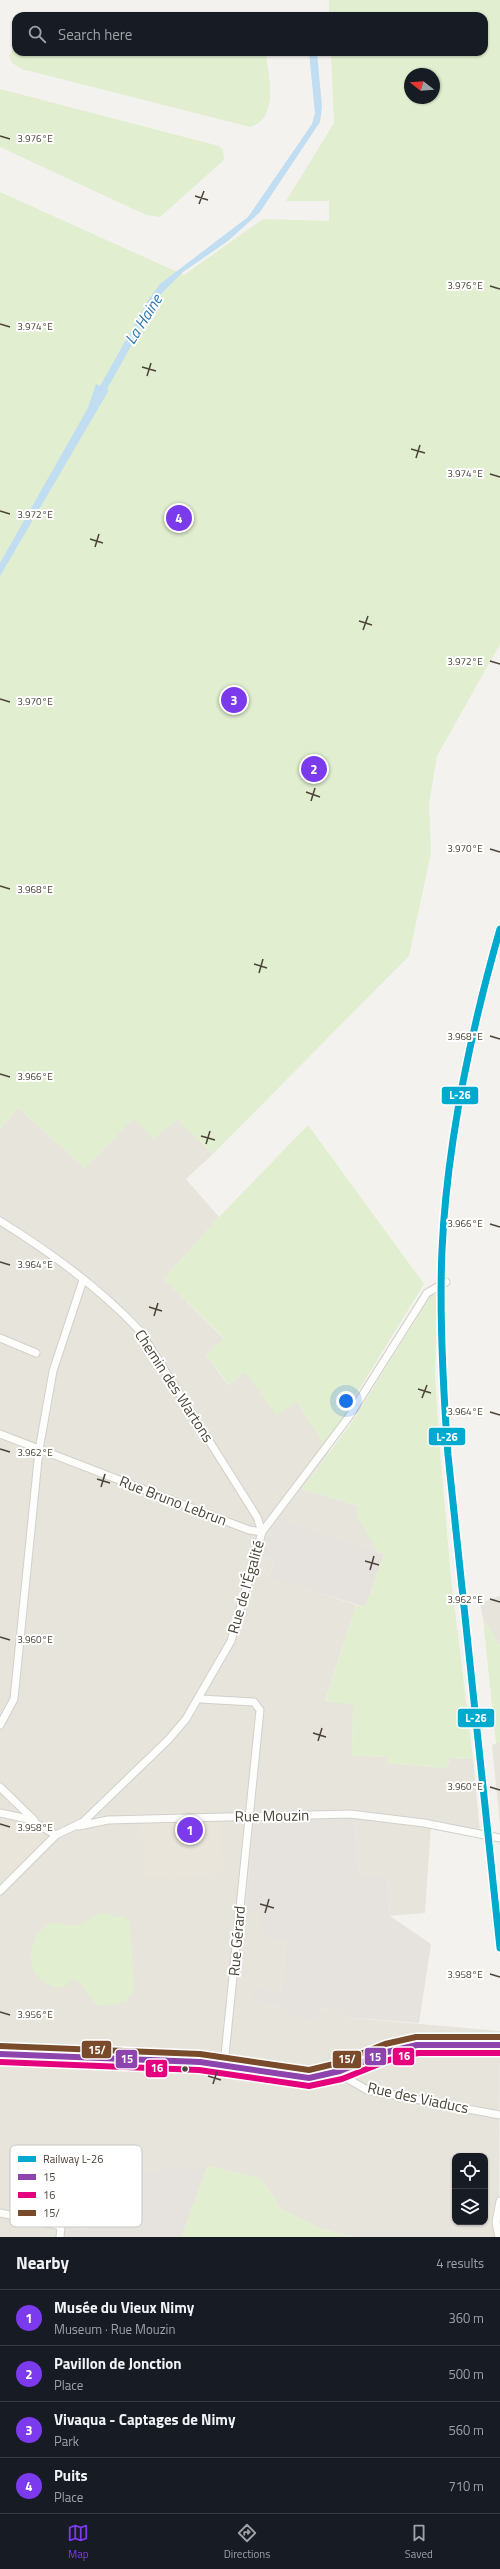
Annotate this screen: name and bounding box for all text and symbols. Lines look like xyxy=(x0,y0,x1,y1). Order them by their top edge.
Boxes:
search box xyxy=(12,12,488,56)
icon: search xyxy=(26,23,48,45)
text: Search here xyxy=(58,23,132,46)
north arrow xyxy=(404,68,440,104)
text: 3.976°E xyxy=(17,131,53,146)
text: 3.976°E xyxy=(447,278,483,293)
water label: La Haine xyxy=(118,288,169,349)
text: 3.974°E xyxy=(17,319,53,334)
text: 3.974°E xyxy=(447,466,483,481)
pin: 4 xyxy=(166,503,192,533)
text: 3.972°E xyxy=(17,507,53,522)
text: 3.972°E xyxy=(447,654,483,669)
pin: 3 xyxy=(221,685,247,715)
text: 3.970°E xyxy=(17,694,53,709)
pin: 2 xyxy=(301,754,327,784)
text: 3.970°E xyxy=(447,841,483,856)
text: 3.968°E xyxy=(17,882,53,897)
text: 3.968°E xyxy=(447,1029,483,1044)
text: 3.966°E xyxy=(17,1069,53,1084)
line badge: L-26 xyxy=(441,1086,479,1105)
text: L-26 xyxy=(449,1087,471,1103)
text: 3.966°E xyxy=(447,1216,483,1231)
text: 3.964°E xyxy=(17,1257,53,1272)
street label: Chemin des Wartons xyxy=(129,1325,220,1447)
your location xyxy=(336,1391,356,1411)
text: 3.964°E xyxy=(447,1404,483,1419)
line badge: L-26 xyxy=(428,1427,466,1446)
text: L-26 xyxy=(436,1429,458,1445)
text: 3.962°E xyxy=(17,1445,53,1460)
street label: Rue Bruno Lebrun xyxy=(116,1469,230,1532)
street label: Rue de l'Égalité xyxy=(221,1537,270,1636)
text: 3.962°E xyxy=(447,1592,483,1607)
text: 3.960°E xyxy=(17,1632,53,1647)
line badge: L-26 xyxy=(457,1708,495,1728)
text: L-26 xyxy=(465,1710,487,1726)
text: 3.960°E xyxy=(447,1779,483,1794)
street label: Rue Mouzin xyxy=(234,1803,309,1828)
pin: 1 xyxy=(177,1815,203,1845)
text: 3.958°E xyxy=(17,1820,53,1835)
street label: Rue Gérard xyxy=(222,1905,251,1977)
text: 3.958°E xyxy=(447,1967,483,1982)
text: 3.956°E xyxy=(17,2007,53,2022)
line badge: 15/ xyxy=(81,2040,112,2059)
text: 15/ xyxy=(88,2042,106,2058)
line badge: 15 xyxy=(364,2047,387,2066)
line badge: 16 xyxy=(392,2047,415,2066)
text: 16 xyxy=(398,2048,410,2064)
line badge: 15 xyxy=(115,2049,138,2069)
text: 15 xyxy=(369,2049,381,2065)
line badge: 15/ xyxy=(332,2050,362,2069)
text: 15 xyxy=(121,2051,133,2067)
text: 15/ xyxy=(338,2051,356,2067)
line badge: 16 xyxy=(145,2059,168,2078)
text: 16 xyxy=(151,2060,163,2076)
unlabelled marker xyxy=(180,2064,190,2074)
street label: Rue des Viaducs xyxy=(365,2076,471,2119)
legend xyxy=(10,2145,142,2227)
text: Railway L-26 xyxy=(43,2151,103,2167)
map controls xyxy=(452,2153,488,2225)
button: locate xyxy=(452,2153,488,2189)
text: 15 xyxy=(43,2169,55,2185)
text: 16 xyxy=(43,2187,55,2203)
button: layers xyxy=(452,2189,488,2225)
text: 15/ xyxy=(43,2205,60,2221)
text: Nearby xyxy=(16,2250,69,2276)
text: 4 results xyxy=(436,2253,484,2273)
text: Musée du Vieux Nimy xyxy=(54,2296,194,2319)
text: 1 xyxy=(25,2308,33,2328)
text: 360 m xyxy=(448,2308,484,2328)
text: Museum · Rue Mouzin xyxy=(54,2319,175,2339)
text: Pavillon de Jonction xyxy=(54,2352,182,2375)
text: 2 xyxy=(25,2364,33,2384)
text: 500 m xyxy=(448,2364,484,2384)
text: Place xyxy=(54,2375,83,2395)
text: Vivaqua - Captages de Nimy xyxy=(54,2408,235,2431)
text: 3 xyxy=(25,2420,33,2440)
text: 560 m xyxy=(448,2420,484,2440)
text: Park xyxy=(54,2431,79,2451)
text: Puits xyxy=(54,2464,88,2487)
text: 4 xyxy=(25,2476,33,2496)
text: 710 m xyxy=(448,2476,484,2496)
text: Place xyxy=(54,2487,83,2507)
tab: Map xyxy=(67,2522,89,2562)
tab: Directions xyxy=(224,2522,270,2562)
tab: Saved xyxy=(405,2522,433,2562)

